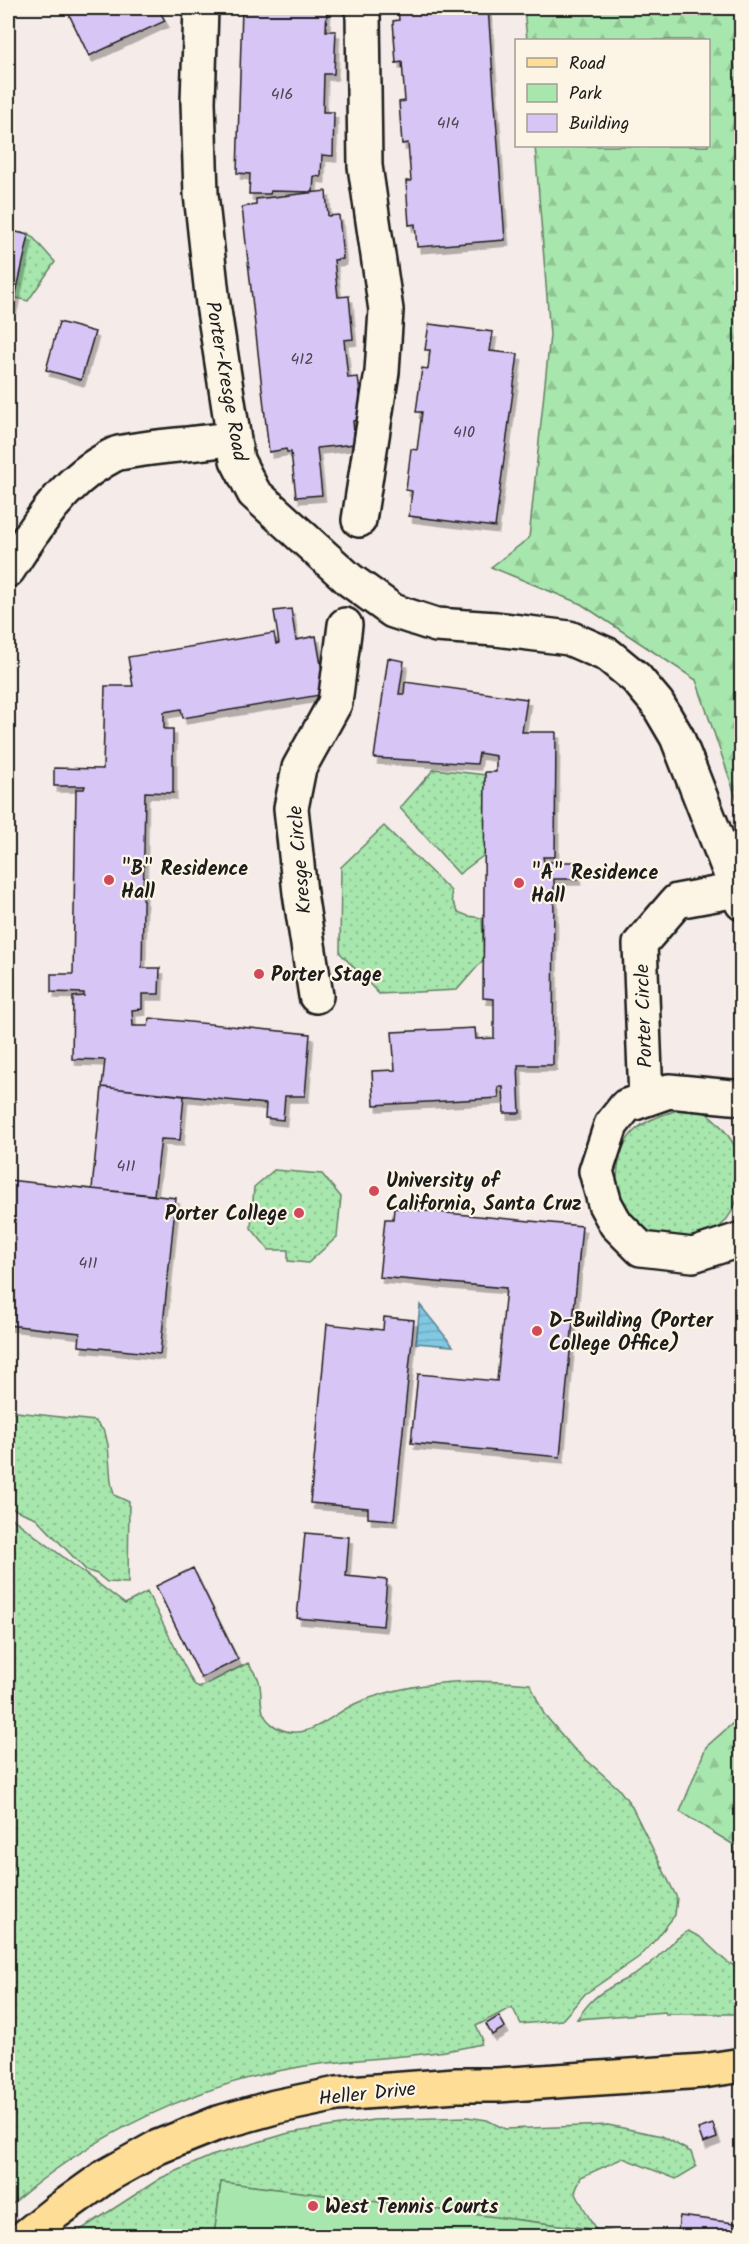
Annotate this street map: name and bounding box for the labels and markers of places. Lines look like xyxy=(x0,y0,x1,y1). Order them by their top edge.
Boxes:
place label: "B" Residence Hall xyxy=(121,854,248,909)
place label: "A" Residence Hall xyxy=(531,858,658,913)
marker: "B" Residence Hall xyxy=(102,873,116,887)
marker: "A" Residence Hall xyxy=(512,876,526,890)
place label: Porter Stage xyxy=(271,960,382,992)
marker: Porter Stage xyxy=(252,967,266,981)
place label: University of California, Santa Cruz xyxy=(386,1166,582,1221)
marker: University of California, Santa Cruz xyxy=(367,1184,381,1198)
place label: Porter College xyxy=(165,1199,287,1231)
marker: Porter College xyxy=(292,1206,306,1220)
place label: D-Building (Porter College Office) xyxy=(549,1306,714,1361)
marker: D-Building (Porter College Office) xyxy=(530,1324,544,1338)
place label: West Tennis Courts xyxy=(325,2192,499,2224)
marker: West Tennis Courts xyxy=(306,2199,320,2213)

